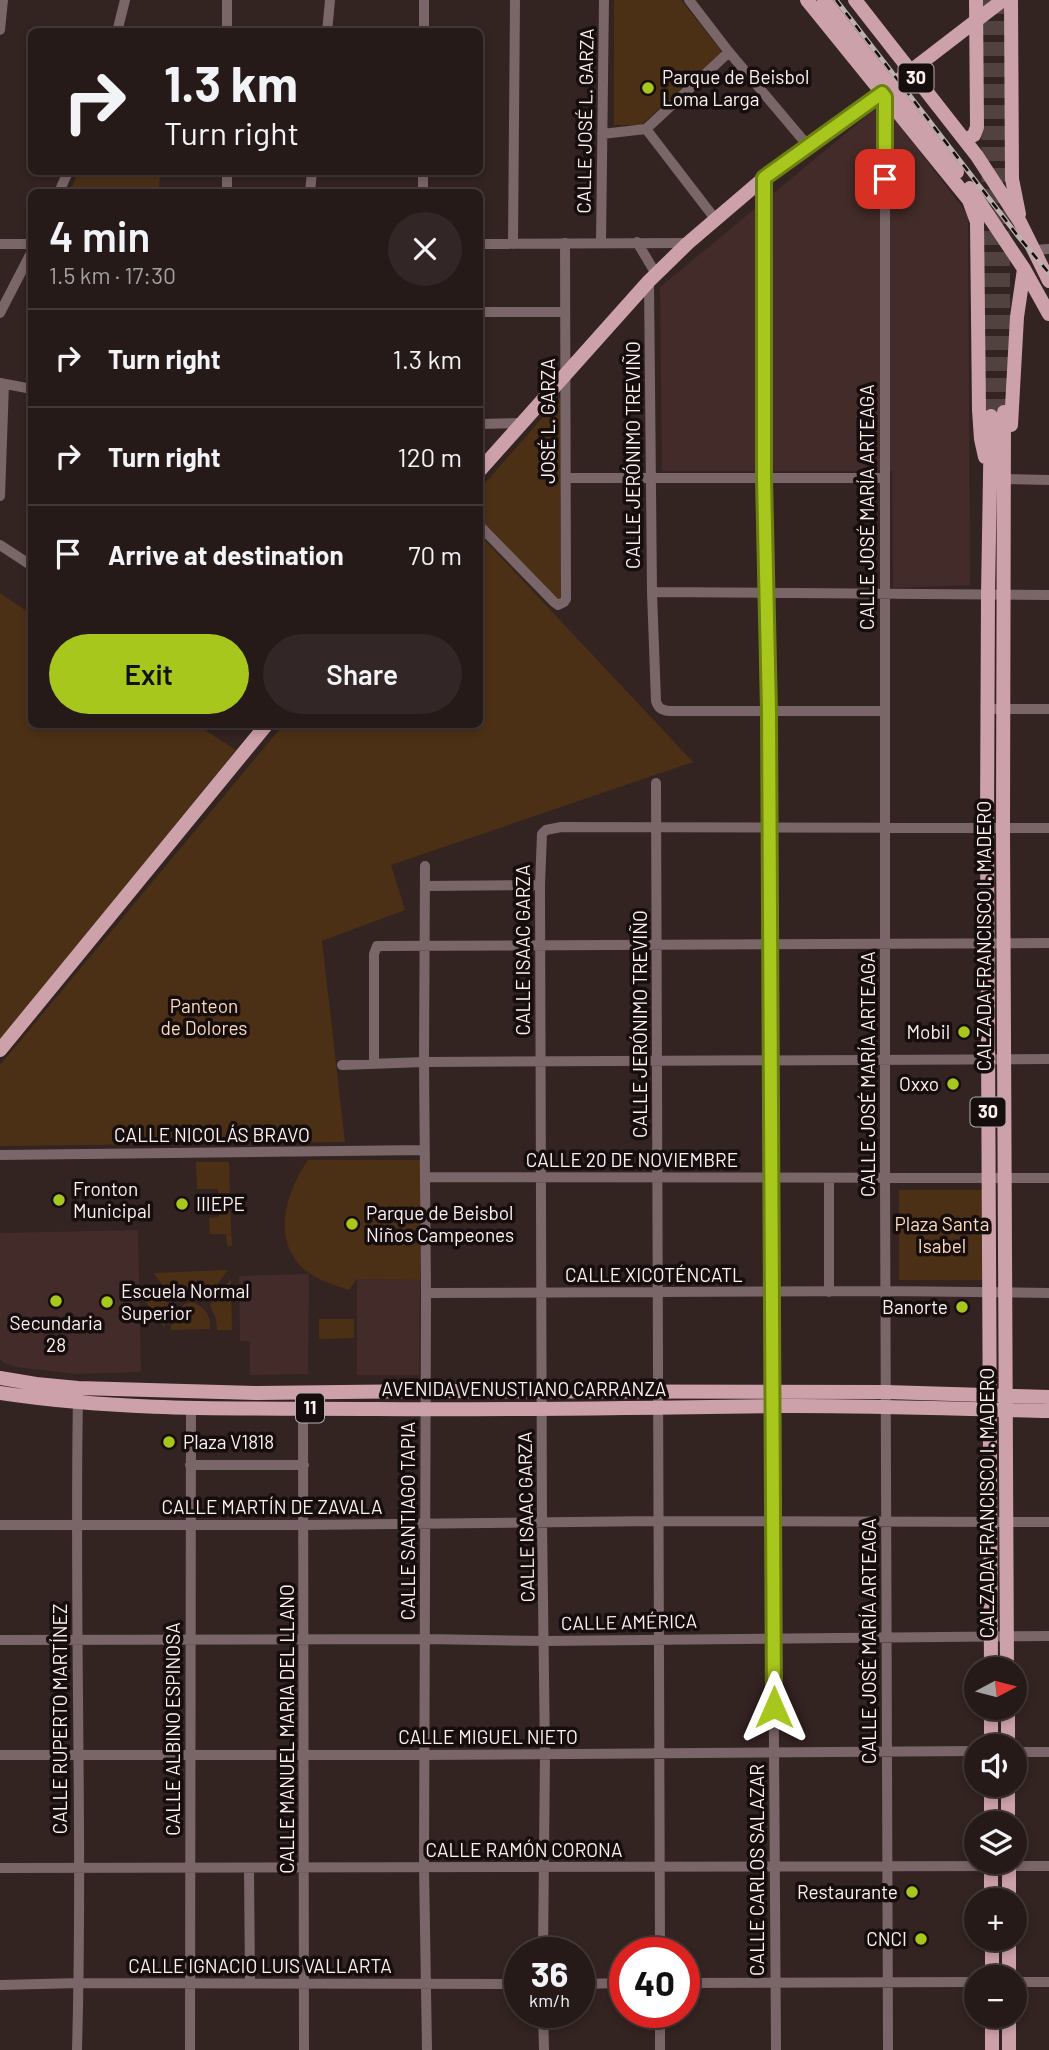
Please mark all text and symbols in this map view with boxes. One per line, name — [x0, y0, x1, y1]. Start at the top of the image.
street label: CALLE JOSÉ L. GARZA — [571, 28, 598, 214]
text: 1.3 km — [164, 53, 298, 112]
icon: right — [49, 56, 140, 147]
road number: 30 — [898, 64, 934, 92]
place label: Parque de Beisbol Loma Larga — [662, 65, 809, 110]
marker: Parque de Beisbol Loma Larga — [640, 80, 656, 96]
text: Turn right — [164, 113, 299, 151]
pin — [855, 149, 915, 209]
icon: arrive — [866, 160, 904, 198]
text: 4 min — [49, 210, 150, 260]
button: close — [388, 212, 462, 286]
text: 1.5 km · 17:30 — [49, 261, 176, 289]
icon: right — [49, 339, 87, 377]
street label: CALLE JERÓNIMO TREVIÑO — [621, 341, 644, 569]
text: Turn right — [108, 343, 221, 374]
text: 1.3 km — [393, 343, 462, 374]
street label: JOSÉ L. GARZA — [536, 358, 559, 484]
street label: CALLE JOSÉ MARÍA ARTEAGA — [855, 384, 878, 630]
icon: right — [49, 437, 87, 475]
text: Turn right — [108, 441, 221, 472]
text: 120 m — [398, 441, 462, 472]
icon: arrive — [49, 535, 87, 573]
text: Arrive at destination — [108, 539, 344, 570]
text: 70 m — [408, 539, 462, 570]
button: Exit — [49, 634, 249, 714]
button: Share — [263, 634, 462, 714]
street label: CALZADA FRANCISCO I. MADERO — [972, 801, 995, 1071]
street label: CALLE ISAAC GARZA — [511, 865, 534, 1035]
street label: CALLE JERÓNIMO TREVIÑO — [628, 910, 651, 1138]
street label: CALLE JOSÉ MARÍA ARTEAGA — [856, 951, 879, 1197]
park label: Panteon de Dolores — [160, 994, 248, 1039]
place label: Mobil — [906, 1020, 950, 1043]
marker: Mobil — [956, 1024, 972, 1040]
place label: Oxxo — [899, 1072, 939, 1095]
marker: Oxxo — [945, 1076, 961, 1092]
road number: 30 — [970, 1098, 1006, 1126]
street label: CALLE NICOLÁS BRAVO — [114, 1123, 310, 1146]
street label: CALLE 20 DE NOVIEMBRE — [526, 1148, 738, 1171]
place label: Fronton Municipal — [73, 1177, 151, 1222]
marker: Fronton Municipal — [51, 1192, 67, 1208]
place label: IIIEPE — [196, 1192, 245, 1215]
marker: IIIEPE — [174, 1196, 190, 1212]
place label: Parque de Beisbol Niños Campeones — [366, 1201, 514, 1246]
park label: Plaza Santa Isabel — [895, 1212, 989, 1257]
marker: Parque de Beisbol Niños Campeones — [344, 1216, 360, 1232]
street label: CALLE XICOTÉNCATL — [565, 1263, 743, 1286]
place label: Escuela Normal Superior — [121, 1279, 250, 1324]
marker: Secundaria 28 — [48, 1293, 64, 1309]
marker: Escuela Normal Superior — [99, 1294, 115, 1310]
place label: Banorte — [882, 1295, 948, 1318]
marker: Banorte — [954, 1299, 970, 1315]
place label: Secundaria 28 — [10, 1311, 102, 1356]
street label: CALZADA FRANCISCO I. MADERO — [975, 1368, 998, 1638]
street label: AVENIDA VENUSTIANO CARRANZA — [382, 1377, 666, 1400]
road number: 11 — [296, 1394, 324, 1422]
street label: CALLE SANTIAGO TAPIA — [396, 1422, 419, 1620]
place label: Plaza V1818 — [183, 1430, 274, 1453]
street label: CALLE ISAAC GARZA — [513, 1431, 538, 1603]
marker: Plaza V1818 — [161, 1434, 177, 1450]
street label: CALLE MARTÍN DE ZAVALA — [161, 1495, 383, 1518]
street label: CALLE JOSÉ MARÍA ARTEAGA — [857, 1518, 880, 1764]
street label: CALLE MANUEL MARIA DEL LLANO — [275, 1584, 298, 1874]
street label: CALLE RUPERTO MARTÍNEZ — [48, 1604, 71, 1834]
street label: CALLE AMÉRICA — [561, 1609, 697, 1634]
street label: CALLE ALBINO ESPINOSA — [161, 1622, 184, 1836]
north arrow — [964, 1657, 1027, 1720]
map controls — [964, 1657, 1027, 2028]
position arrow — [737, 1670, 811, 1744]
street label: CALLE MIGUEL NIETO — [398, 1725, 578, 1748]
button: sound — [964, 1734, 1027, 1797]
street label: CALLE CARLOS SALAZAR — [745, 1764, 768, 1976]
button: layers — [964, 1811, 1027, 1874]
street label: CALLE RAMÓN CORONA — [425, 1838, 623, 1861]
place label: Restaurante — [797, 1880, 898, 1903]
marker: Restaurante — [904, 1884, 920, 1900]
button: + — [964, 1888, 1027, 1951]
place label: CNCI — [866, 1927, 907, 1950]
marker: CNCI — [913, 1931, 929, 1947]
speed limit sign: 40 — [609, 1937, 700, 2028]
text: 36 — [531, 1952, 568, 1994]
street label: CALLE IGNACIO LUIS VALLARTA — [128, 1954, 392, 1977]
button: − — [964, 1965, 1027, 2028]
text: km/h — [529, 1989, 570, 2011]

